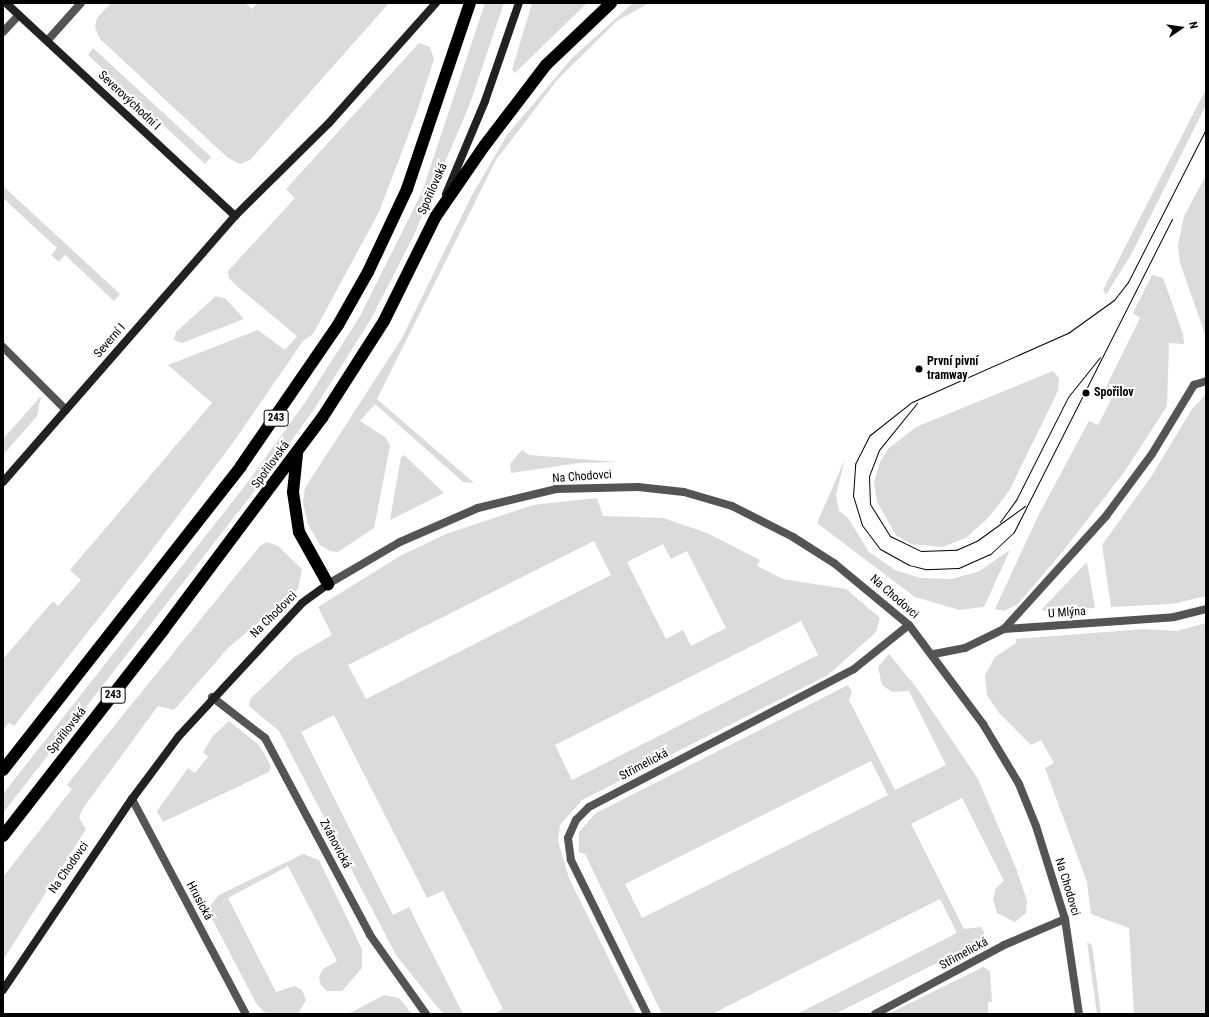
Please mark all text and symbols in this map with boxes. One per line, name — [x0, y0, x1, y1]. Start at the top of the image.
north arrow — [1161, 8, 1201, 48]
text: N — [1186, 20, 1200, 30]
street label: Severovýchodní I — [95, 69, 163, 133]
street label: Spořilovská — [415, 161, 451, 217]
street label: Severní I — [91, 321, 129, 361]
place label: První pivní tramway — [927, 355, 978, 383]
marker: První pivní tramway — [914, 364, 924, 374]
place label: Spořilov — [1094, 386, 1134, 400]
marker: Spořilov — [1081, 388, 1091, 398]
road number: 243 — [263, 409, 289, 427]
street label: Spořilovská — [249, 439, 293, 491]
street label: Na Chodovci — [552, 468, 612, 486]
street label: Na Chodovci — [867, 572, 921, 622]
street label: Na Chodovci — [248, 589, 300, 641]
street label: U Mlýna — [1048, 604, 1086, 622]
road number: 243 — [100, 686, 126, 704]
street label: Spořilovská — [44, 705, 90, 757]
street label: Střimelická — [617, 746, 671, 784]
street label: Zvánovická — [316, 817, 354, 871]
street label: Na Chodovci — [46, 839, 92, 897]
street label: Na Chodovci — [1051, 856, 1083, 918]
street label: Hrusická — [183, 879, 215, 923]
street label: Střimelická — [937, 935, 991, 973]

